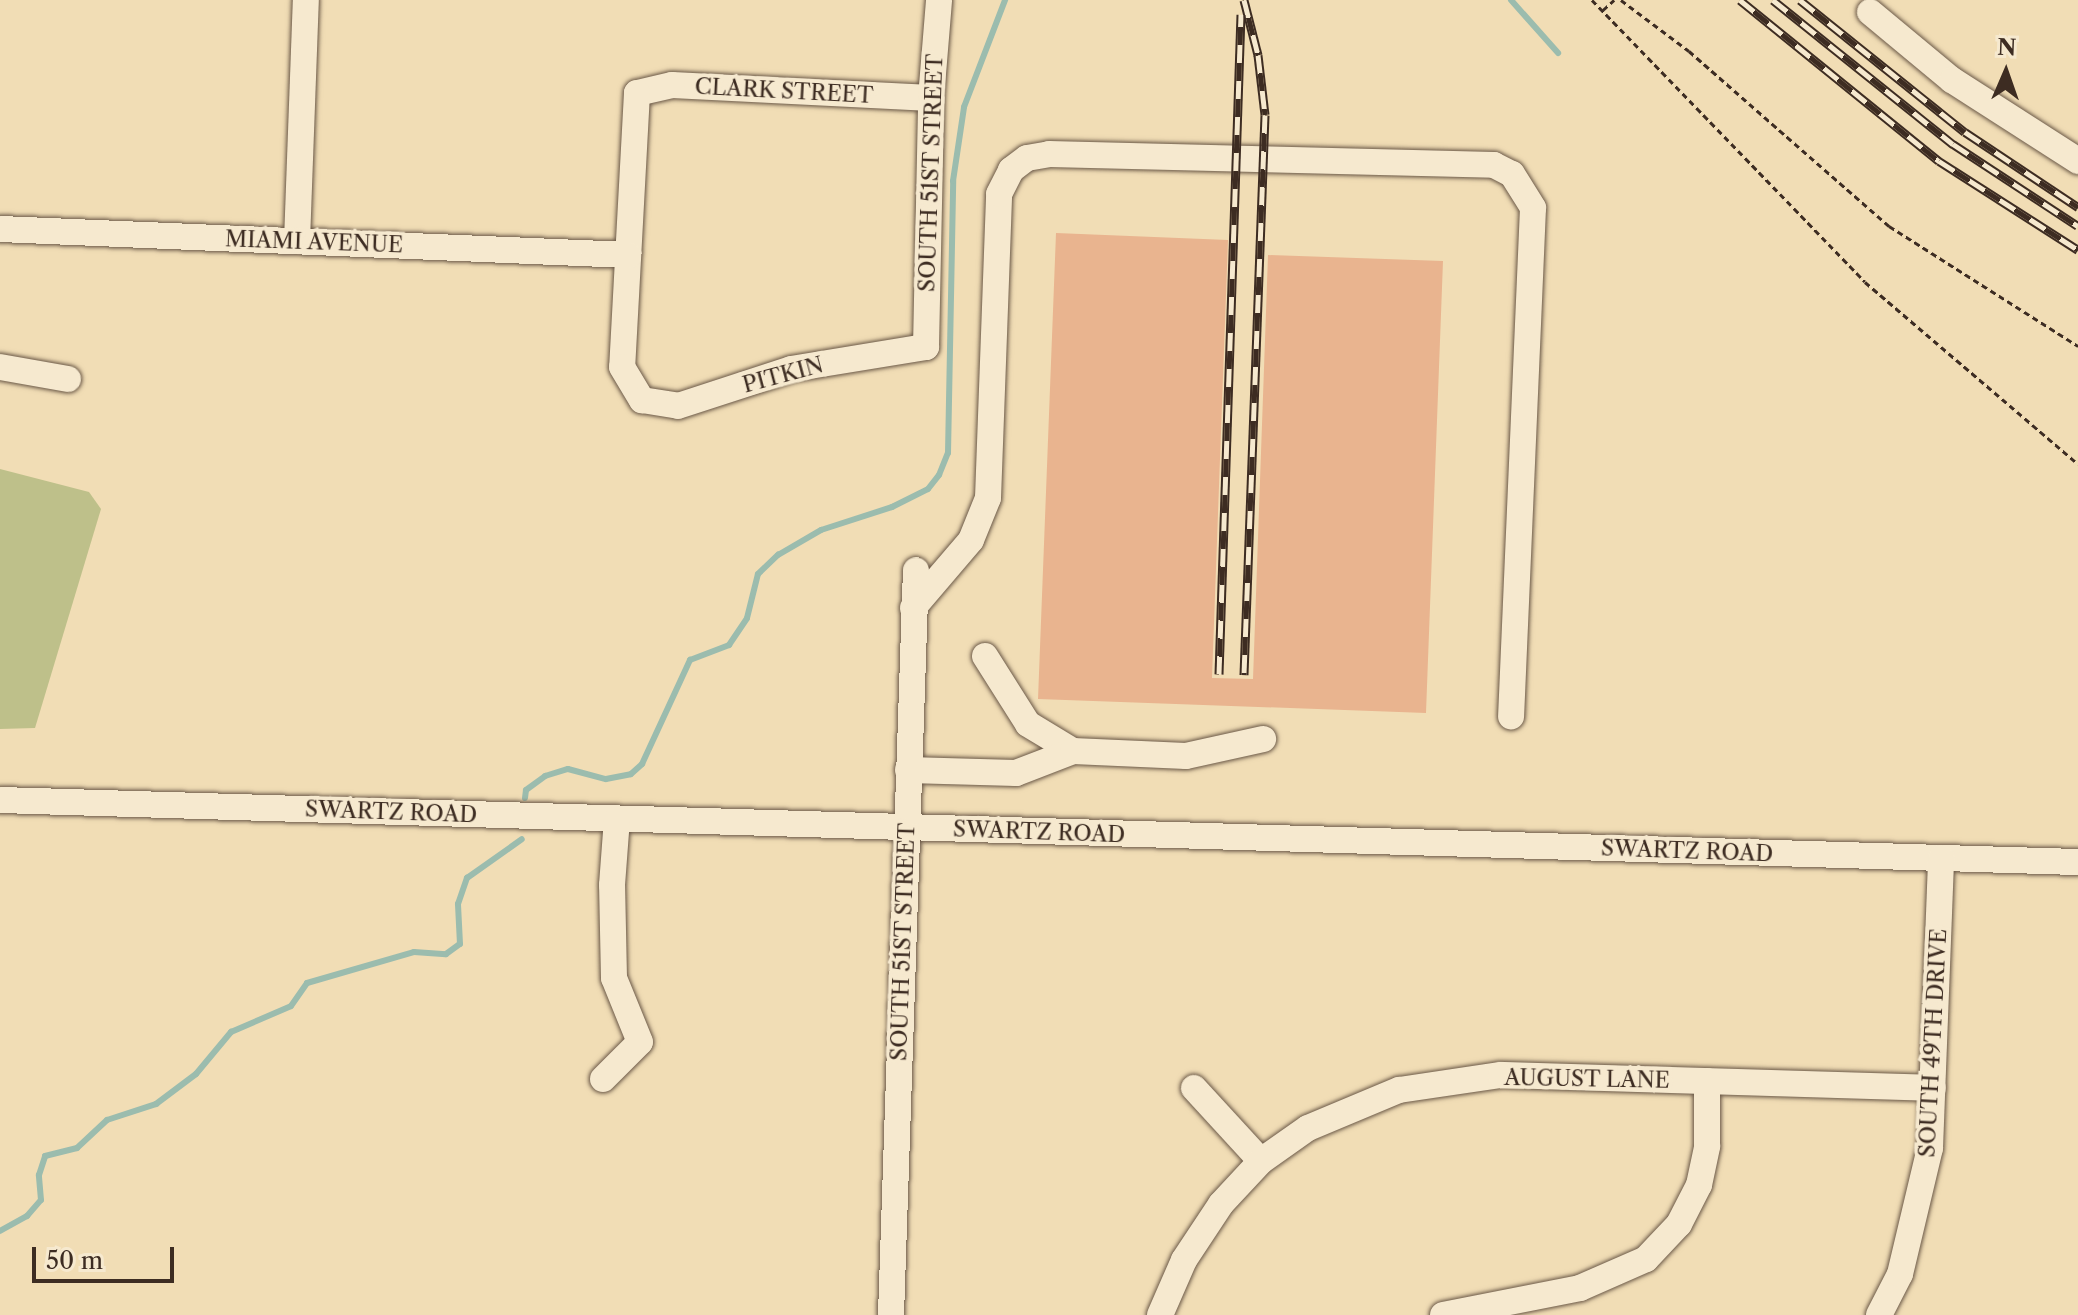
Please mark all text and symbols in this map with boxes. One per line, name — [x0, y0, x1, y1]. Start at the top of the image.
north arrow — [1966, 32, 2046, 112]
text: N — [1997, 34, 2017, 61]
street label: SOUTH 51ST STREET — [914, 53, 948, 293]
street label: CLARK STREET — [694, 73, 874, 109]
street label: MIAMI AVENUE — [224, 226, 404, 258]
street label: PITKIN — [740, 352, 826, 398]
street label: SWARTZ ROAD — [304, 796, 478, 828]
street label: SWARTZ ROAD — [952, 816, 1126, 848]
street label: SOUTH 51ST STREET — [886, 822, 920, 1062]
street label: SWARTZ ROAD — [1600, 835, 1774, 867]
street label: SOUTH 49TH DRIVE — [1914, 928, 1952, 1158]
street label: AUGUST LANE — [1504, 1064, 1670, 1094]
scale bar — [36, 1231, 178, 1281]
text: 50 m — [46, 1246, 103, 1275]

